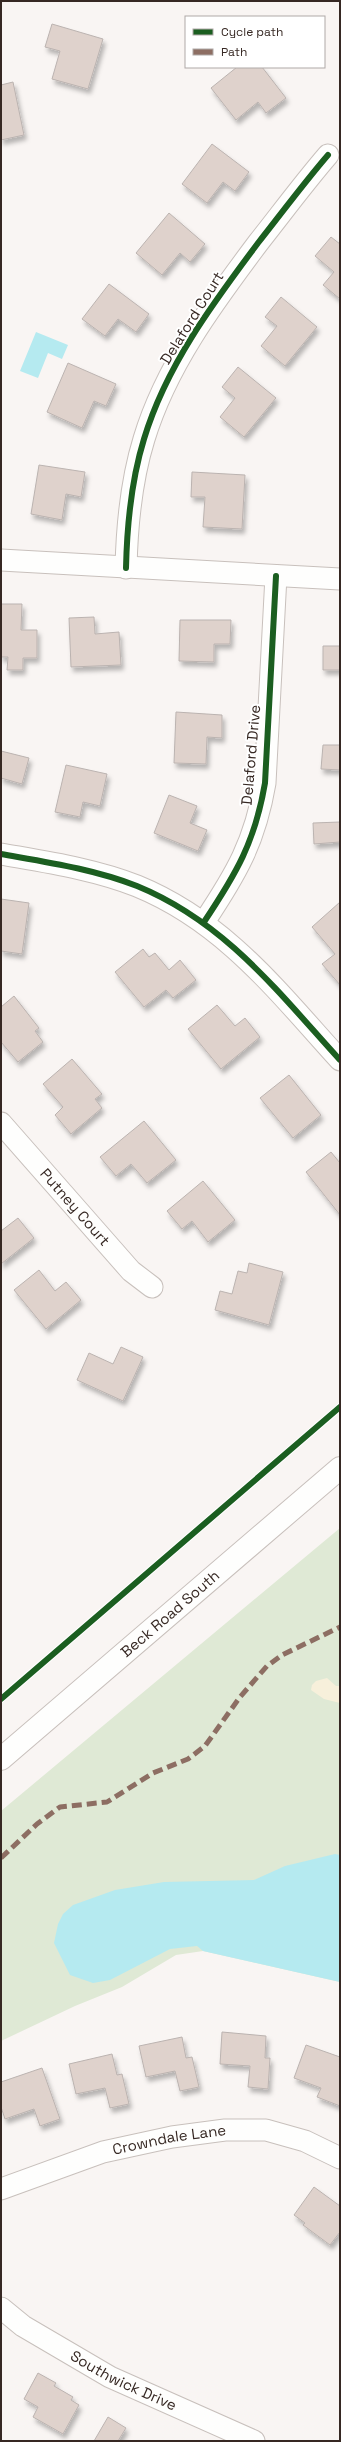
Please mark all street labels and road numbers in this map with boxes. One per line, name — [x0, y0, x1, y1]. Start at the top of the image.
street label: Delaford Court — [156, 268, 228, 368]
street label: Delaford Drive — [237, 704, 264, 806]
street label: Putney Court — [36, 1164, 114, 1250]
street label: Beck Road South — [117, 1566, 223, 1661]
street label: Crowndale Lane — [111, 2120, 227, 2159]
street label: Southwick Drive — [67, 2346, 180, 2414]

